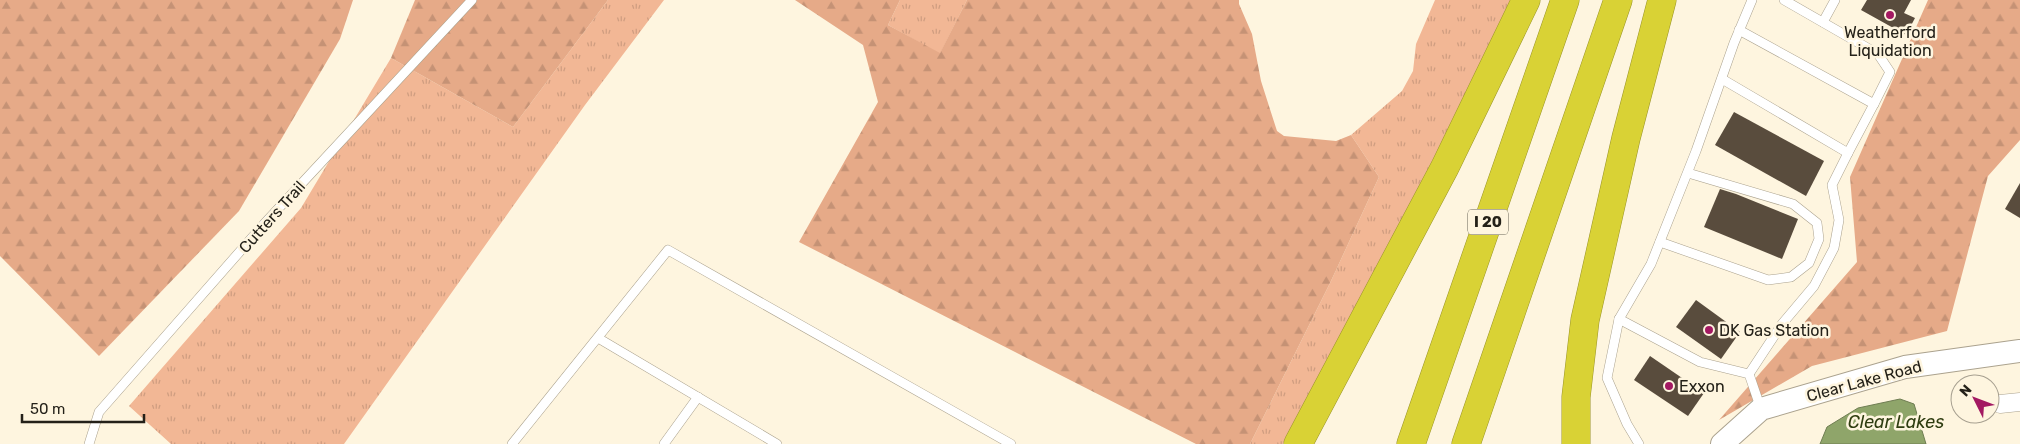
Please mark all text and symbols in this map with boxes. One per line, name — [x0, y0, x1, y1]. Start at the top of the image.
marker: Weatherford Liquidation — [1884, 9, 1896, 21]
place label: Weatherford Liquidation — [1844, 23, 1936, 60]
street label: Cutters Trail — [235, 177, 309, 257]
road number: I 20 — [1468, 210, 1508, 234]
place label: DK Gas Station — [1719, 321, 1829, 340]
marker: DK Gas Station — [1703, 324, 1715, 336]
street label: Clear Lake Road — [1804, 356, 1924, 406]
north arrow — [1950, 374, 2000, 424]
place label: Exxon — [1679, 377, 1725, 396]
marker: Exxon — [1663, 380, 1675, 392]
text: N — [1956, 381, 1975, 400]
scale bar — [22, 392, 145, 424]
text: 50 m — [30, 400, 65, 418]
water label: Clear Lakes — [1848, 411, 1944, 433]

